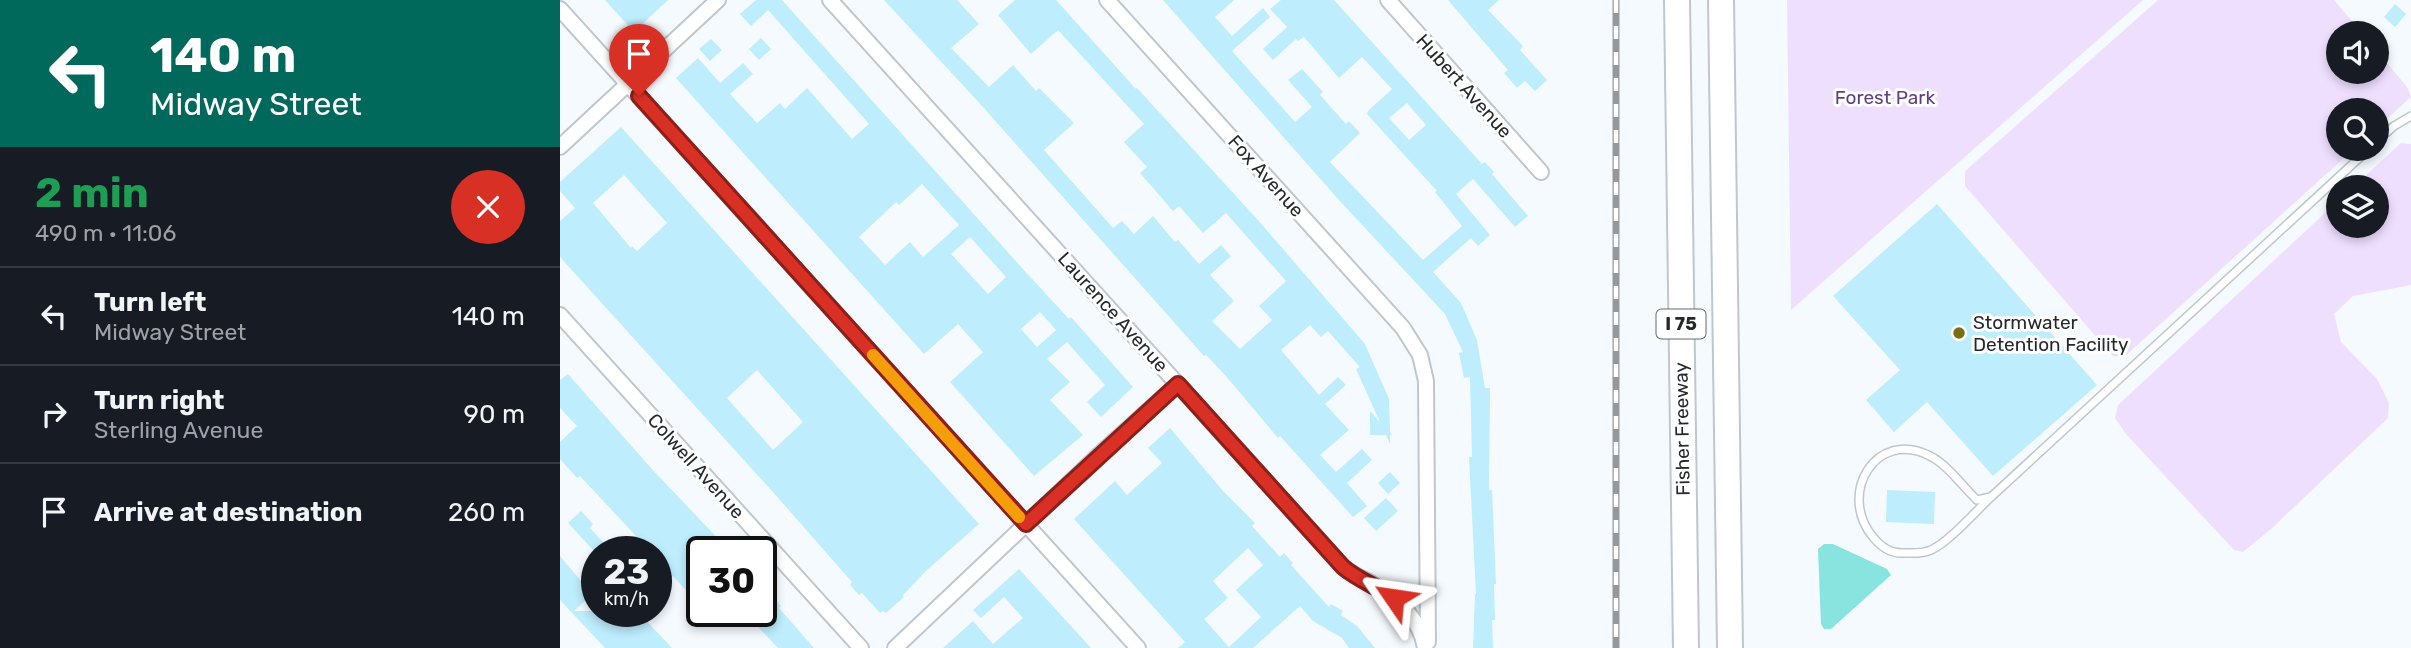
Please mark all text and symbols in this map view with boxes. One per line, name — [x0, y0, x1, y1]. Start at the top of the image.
map controls — [2326, 21, 2389, 238]
button: sound — [2326, 21, 2389, 84]
pin — [609, 24, 669, 96]
text: 140 m — [150, 26, 296, 84]
icon: left — [35, 28, 126, 119]
street label: Hubert Avenue — [1411, 29, 1517, 143]
icon: arrive — [620, 35, 658, 73]
text: Midway Street — [150, 85, 362, 123]
park label: Forest Park — [1835, 86, 1936, 109]
button: search — [2326, 98, 2389, 161]
street label: Fox Avenue — [1223, 130, 1309, 222]
text: 2 min — [35, 168, 149, 218]
button: close — [451, 170, 525, 244]
button: layers — [2326, 175, 2389, 238]
text: 490 m · 11:06 — [35, 219, 176, 247]
street label: Laurence Avenue — [1053, 247, 1173, 377]
text: Turn left — [94, 287, 206, 318]
icon: left — [35, 297, 73, 335]
text: 140 m — [452, 301, 525, 332]
road number: I 75 — [1656, 310, 1706, 338]
place label: Stormwater Detention Facility — [1973, 311, 2128, 356]
text: Midway Street — [94, 318, 246, 346]
marker: Stormwater Detention Facility — [1951, 325, 1967, 341]
street label: Fisher Freeway — [1669, 362, 1695, 496]
text: Turn right — [94, 385, 224, 416]
icon: right — [35, 395, 73, 433]
text: 90 m — [464, 399, 525, 430]
street label: Colwell Avenue — [643, 409, 749, 523]
text: Sterling Avenue — [94, 416, 263, 444]
icon: arrive — [35, 493, 73, 531]
text: Arrive at destination — [94, 497, 362, 528]
text: 260 m — [448, 497, 525, 528]
speed limit sign: 30 — [686, 536, 777, 627]
text: 23 — [604, 551, 649, 593]
position arrow — [1357, 561, 1431, 635]
text: km/h — [604, 588, 649, 610]

